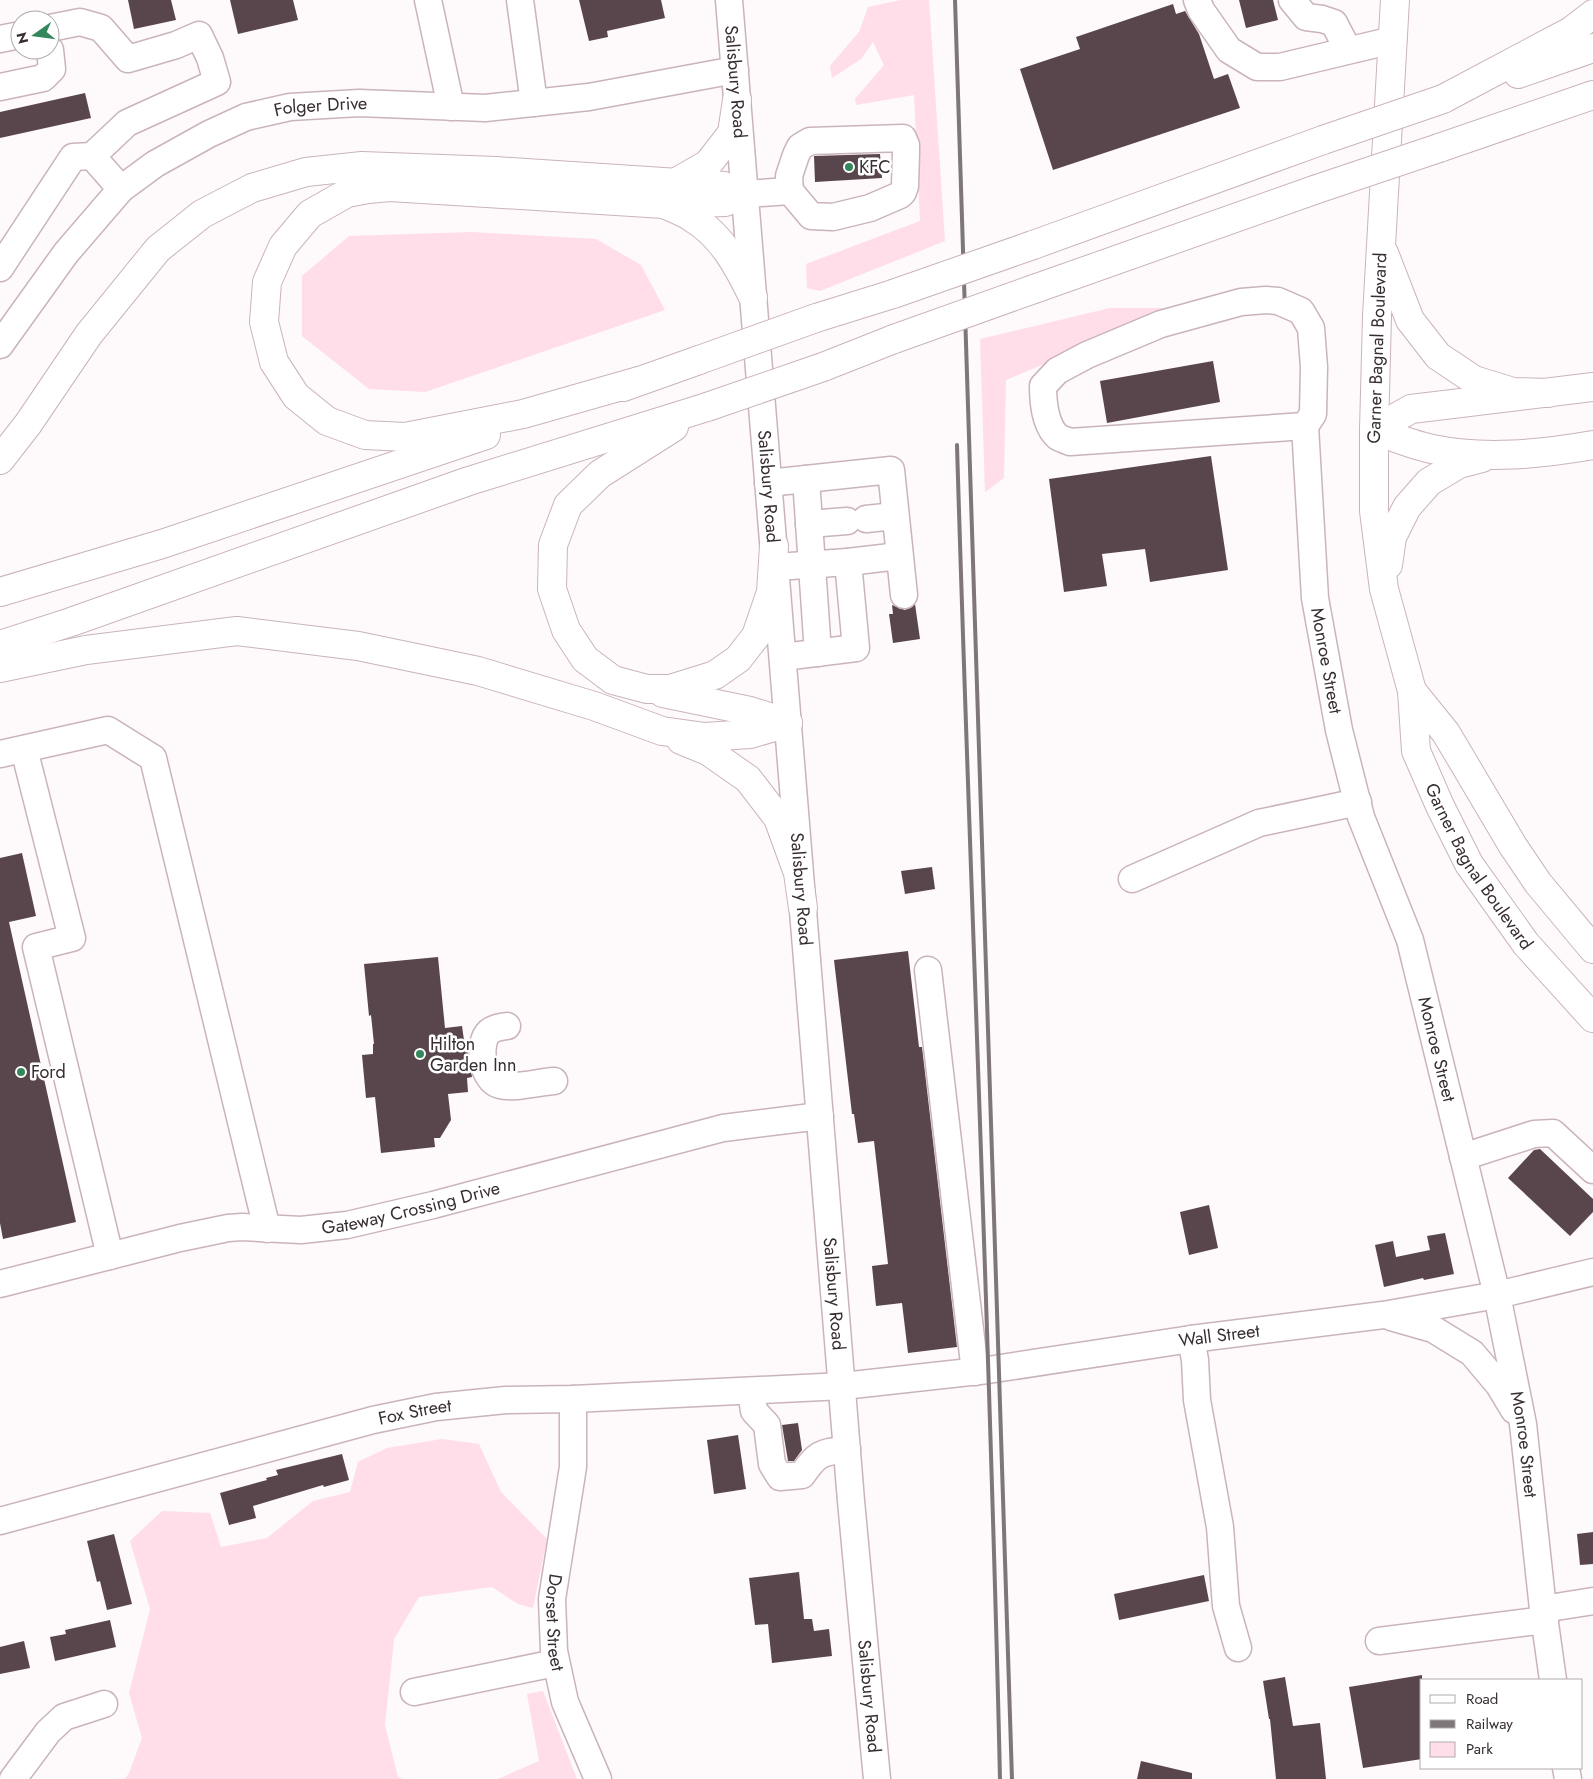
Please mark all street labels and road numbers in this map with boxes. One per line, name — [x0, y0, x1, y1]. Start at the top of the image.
street label: Salisbury Road — [718, 24, 753, 139]
street label: Folger Drive — [271, 90, 368, 123]
street label: Garner Bagnal Boulevard — [1361, 252, 1393, 444]
street label: Salisbury Road — [751, 429, 786, 544]
street label: Monroe Street — [1304, 606, 1349, 716]
street label: Garner Bagnal Boulevard — [1419, 779, 1539, 955]
street label: Salisbury Road — [784, 832, 819, 947]
street label: Monroe Street — [1411, 994, 1462, 1105]
street label: Gateway Crossing Drive — [320, 1175, 503, 1241]
street label: Salisbury Road — [817, 1236, 852, 1351]
street label: Wall Street — [1177, 1317, 1262, 1354]
street label: Monroe Street — [1504, 1389, 1544, 1500]
street label: Fox Street — [376, 1392, 453, 1432]
street label: Dorset Street — [539, 1572, 571, 1674]
street label: Salisbury Road — [851, 1639, 887, 1754]

